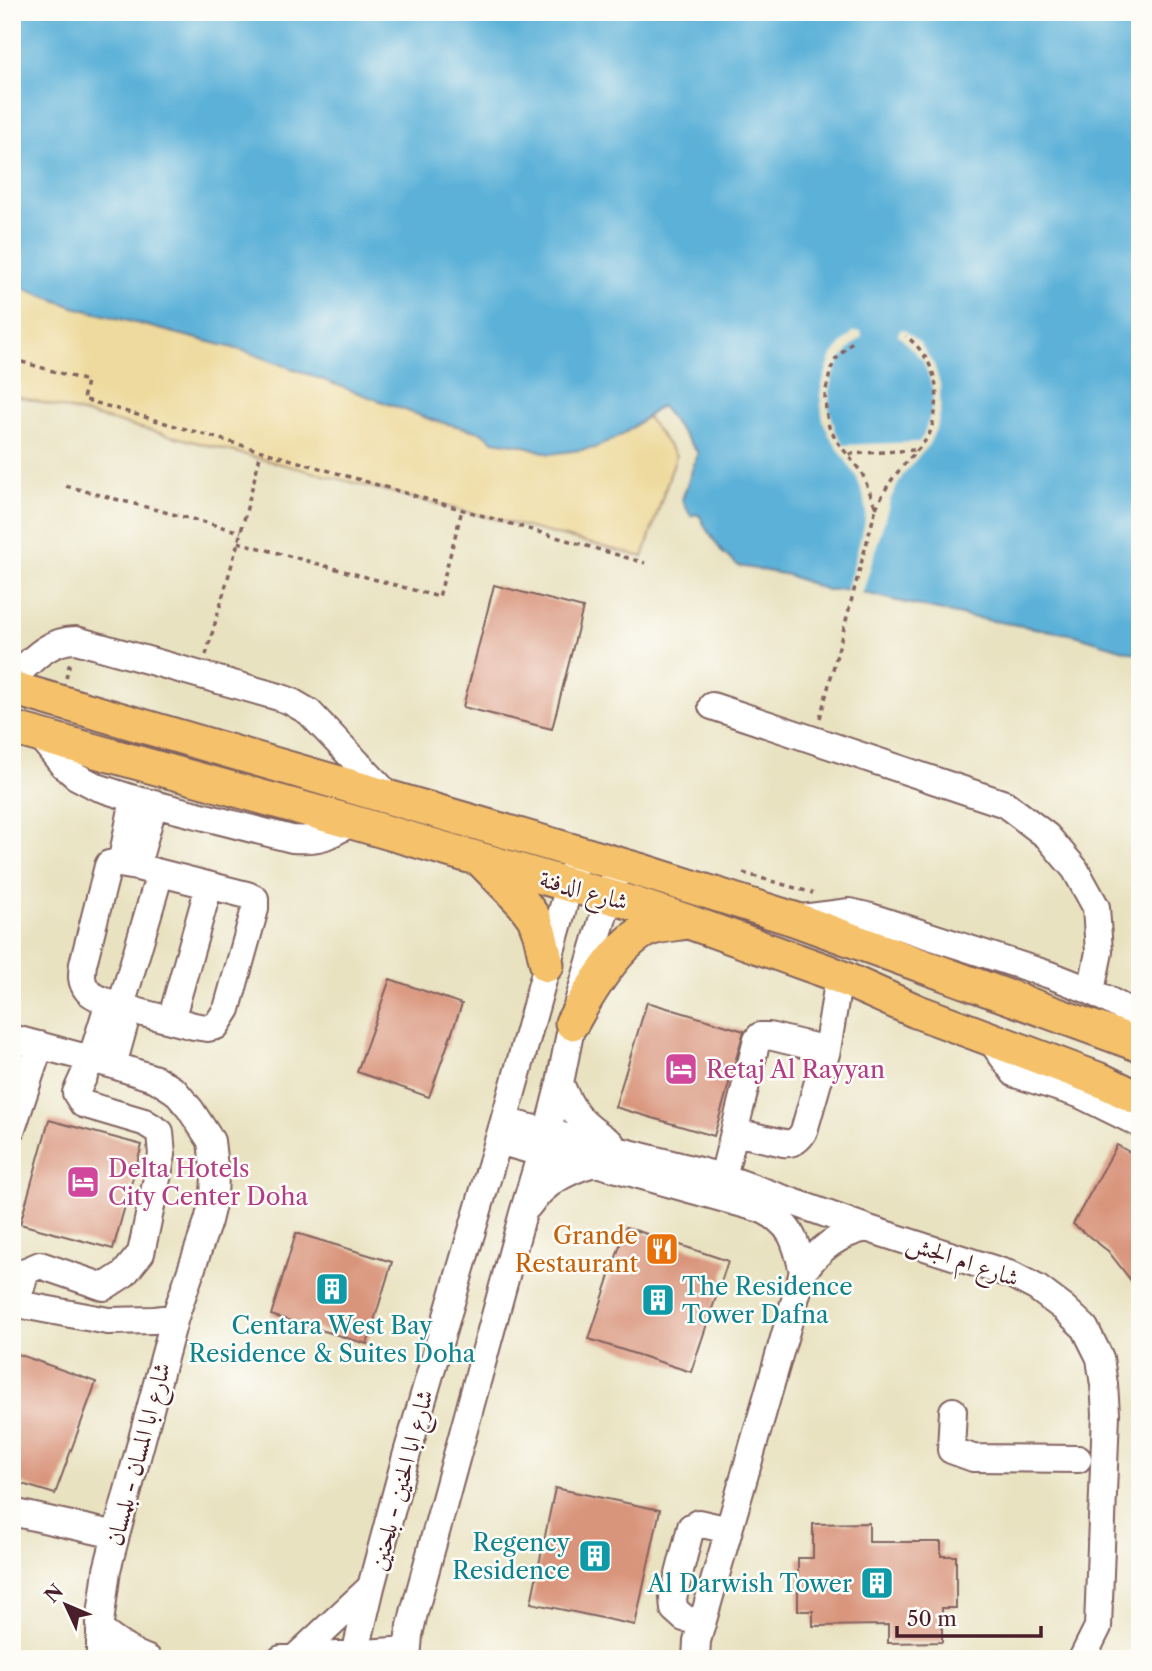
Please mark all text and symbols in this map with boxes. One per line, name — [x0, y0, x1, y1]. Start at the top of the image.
street label: شارع الدفنة — [535, 864, 631, 922]
hotel icon: Retaj Al Rayyan — [662, 1050, 700, 1088]
place label: Retaj Al Rayyan — [706, 1055, 885, 1084]
place label: Delta Hotels City Center Doha — [108, 1154, 308, 1211]
hotel icon: Delta Hotels City Center Doha — [64, 1163, 102, 1201]
place label: Grande Restaurant — [515, 1221, 639, 1278]
street label: شارع ام الجش — [901, 1227, 1023, 1299]
restaurant icon: Grande Restaurant — [643, 1230, 681, 1268]
building icon: Centara West Bay Residence & Suites Doha — [313, 1270, 351, 1308]
place label: The Residence Tower Dafna — [682, 1272, 853, 1329]
building icon: The Residence Tower Dafna — [639, 1281, 677, 1319]
place label: Centara West Bay Residence & Suites Doha — [189, 1311, 476, 1368]
street label: شارع ابا المسان - بلمسان — [100, 1359, 182, 1550]
street label: شارع ابا الحنين - بلحنين — [363, 1386, 445, 1575]
place label: Regency Residence — [452, 1528, 571, 1585]
building icon: Regency Residence — [576, 1537, 614, 1575]
building icon: Al Darwish Tower — [858, 1564, 896, 1602]
place label: Al Darwish Tower — [647, 1569, 852, 1598]
north arrow — [32, 1570, 102, 1640]
text: N — [40, 1580, 68, 1607]
scale bar — [897, 1594, 1040, 1638]
text: 50 m — [907, 1606, 957, 1631]

